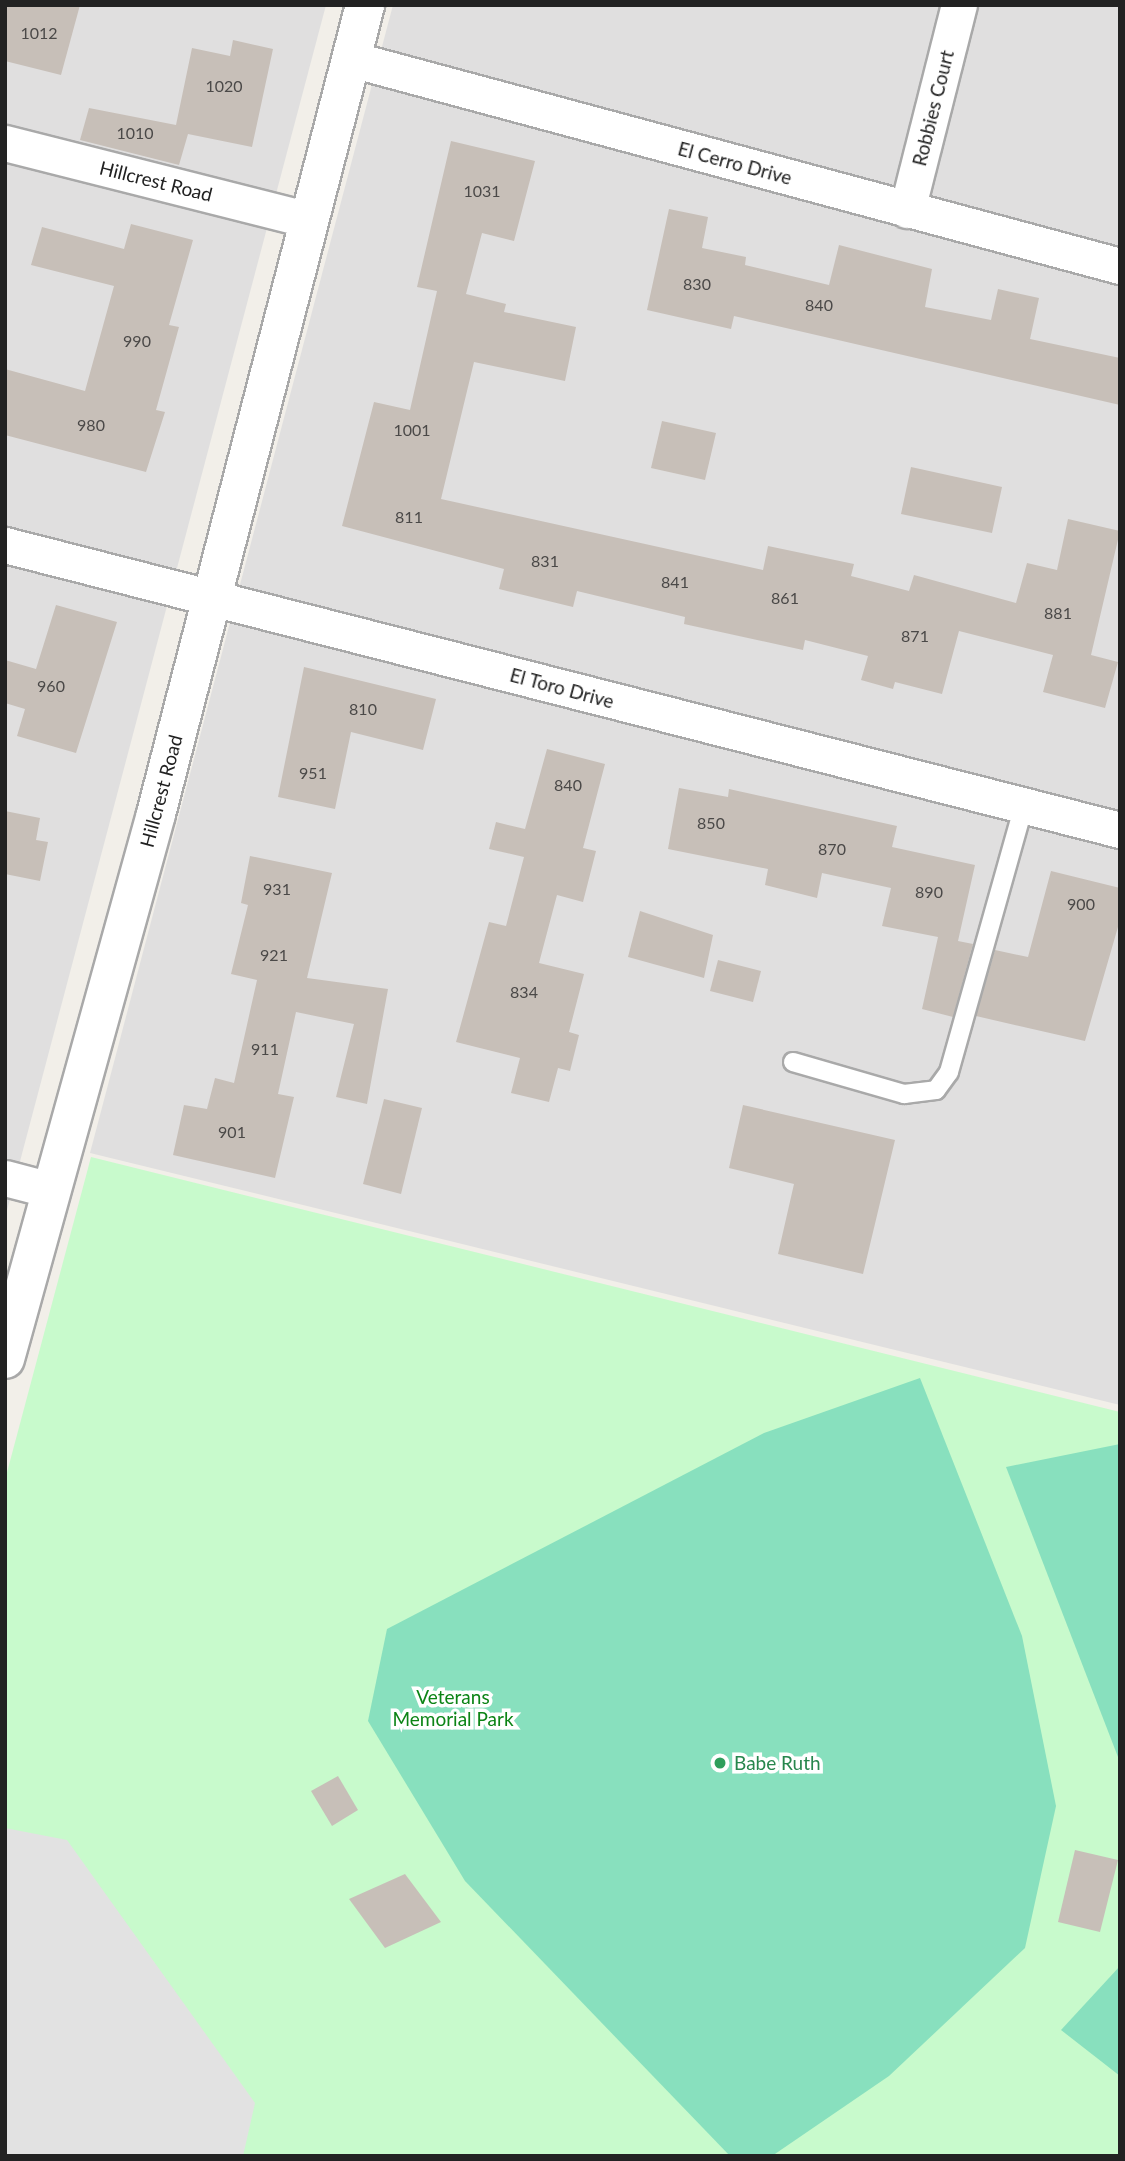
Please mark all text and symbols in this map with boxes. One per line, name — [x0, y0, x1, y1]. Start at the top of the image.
house number: 1012 — [20, 23, 58, 43]
street label: Robbies Court — [908, 48, 958, 168]
house number: 1020 — [205, 76, 243, 96]
house number: 1010 — [116, 123, 154, 143]
street label: El Cerro Drive — [675, 137, 795, 189]
street label: Hillcrest Road — [97, 156, 215, 206]
house number: 1031 — [463, 181, 501, 201]
house number: 830 — [683, 274, 711, 294]
house number: 840 — [805, 295, 833, 315]
house number: 990 — [123, 331, 151, 351]
house number: 980 — [77, 415, 105, 435]
house number: 1001 — [393, 420, 431, 440]
house number: 811 — [395, 507, 423, 527]
house number: 831 — [531, 551, 559, 571]
house number: 841 — [661, 572, 689, 592]
house number: 861 — [771, 588, 799, 608]
house number: 881 — [1044, 603, 1072, 623]
house number: 871 — [901, 626, 929, 646]
street label: El Toro Drive — [507, 663, 617, 713]
house number: 960 — [37, 676, 65, 696]
house number: 810 — [349, 699, 377, 719]
street label: Hillcrest Road — [135, 732, 187, 850]
house number: 951 — [299, 763, 327, 783]
house number: 840 — [554, 775, 582, 795]
house number: 850 — [697, 813, 725, 833]
house number: 870 — [818, 839, 846, 859]
house number: 931 — [263, 879, 291, 899]
house number: 890 — [915, 882, 943, 902]
house number: 900 — [1067, 894, 1095, 914]
house number: 921 — [260, 945, 288, 965]
house number: 834 — [510, 982, 538, 1002]
house number: 911 — [251, 1039, 279, 1059]
house number: 901 — [218, 1122, 246, 1142]
park label: Veterans Memorial Park — [392, 1686, 514, 1730]
place label: Babe Ruth — [734, 1752, 821, 1774]
marker: Babe Ruth — [712, 1755, 728, 1771]

